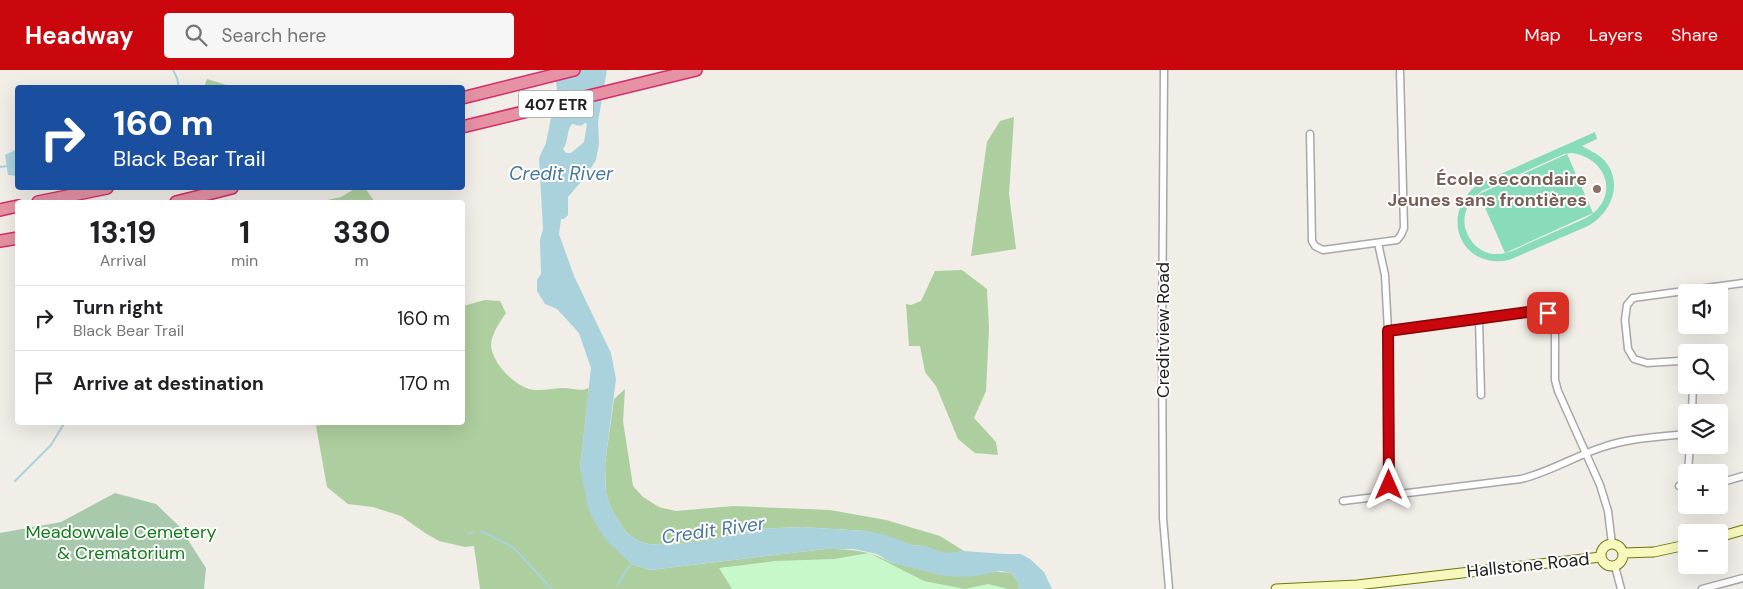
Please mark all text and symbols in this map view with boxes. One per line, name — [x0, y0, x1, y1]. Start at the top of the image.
search box — [164, 13, 514, 58]
text: Headway — [25, 20, 134, 51]
icon: search — [182, 21, 210, 49]
text: Search here — [222, 23, 326, 48]
text: Map — [1525, 23, 1561, 47]
text: Layers — [1589, 23, 1643, 47]
text: Share — [1671, 23, 1718, 47]
road number: 407 ETR — [518, 90, 594, 118]
text: 160 m — [113, 100, 214, 146]
icon: right — [30, 105, 95, 170]
text: Black Bear Trail — [113, 144, 266, 173]
water label: Credit River — [509, 161, 614, 186]
place label: École secondaire Jeunes sans frontières — [1387, 167, 1587, 212]
marker: École secondaire Jeunes sans frontières — [1591, 183, 1603, 195]
text: 13:19 — [90, 213, 156, 252]
text: 1 — [239, 213, 250, 252]
text: 330 — [333, 213, 390, 252]
text: Arrival — [100, 250, 146, 271]
text: min — [231, 250, 258, 271]
text: m — [354, 250, 369, 271]
street label: Creditview Road — [1151, 262, 1175, 398]
map controls — [1678, 284, 1728, 574]
button: sound — [1678, 284, 1728, 334]
pin — [1527, 292, 1569, 334]
text: Turn right — [73, 295, 163, 320]
icon: arrive — [1534, 299, 1562, 327]
icon: right — [30, 304, 58, 332]
text: 160 m — [397, 306, 450, 331]
text: Black Bear Trail — [73, 320, 184, 341]
button: search — [1678, 344, 1728, 394]
icon: arrive — [30, 369, 58, 397]
text: Arrive at destination — [73, 371, 264, 396]
text: 170 m — [399, 371, 450, 396]
button: layers — [1678, 404, 1728, 454]
position arrow — [1362, 458, 1414, 510]
button: + — [1678, 464, 1728, 514]
water label: Credit River — [660, 510, 767, 550]
park label: Meadowvale Cemetery & Crematorium — [25, 520, 217, 565]
button: − — [1678, 524, 1728, 574]
street label: Hallstone Road — [1465, 547, 1591, 583]

